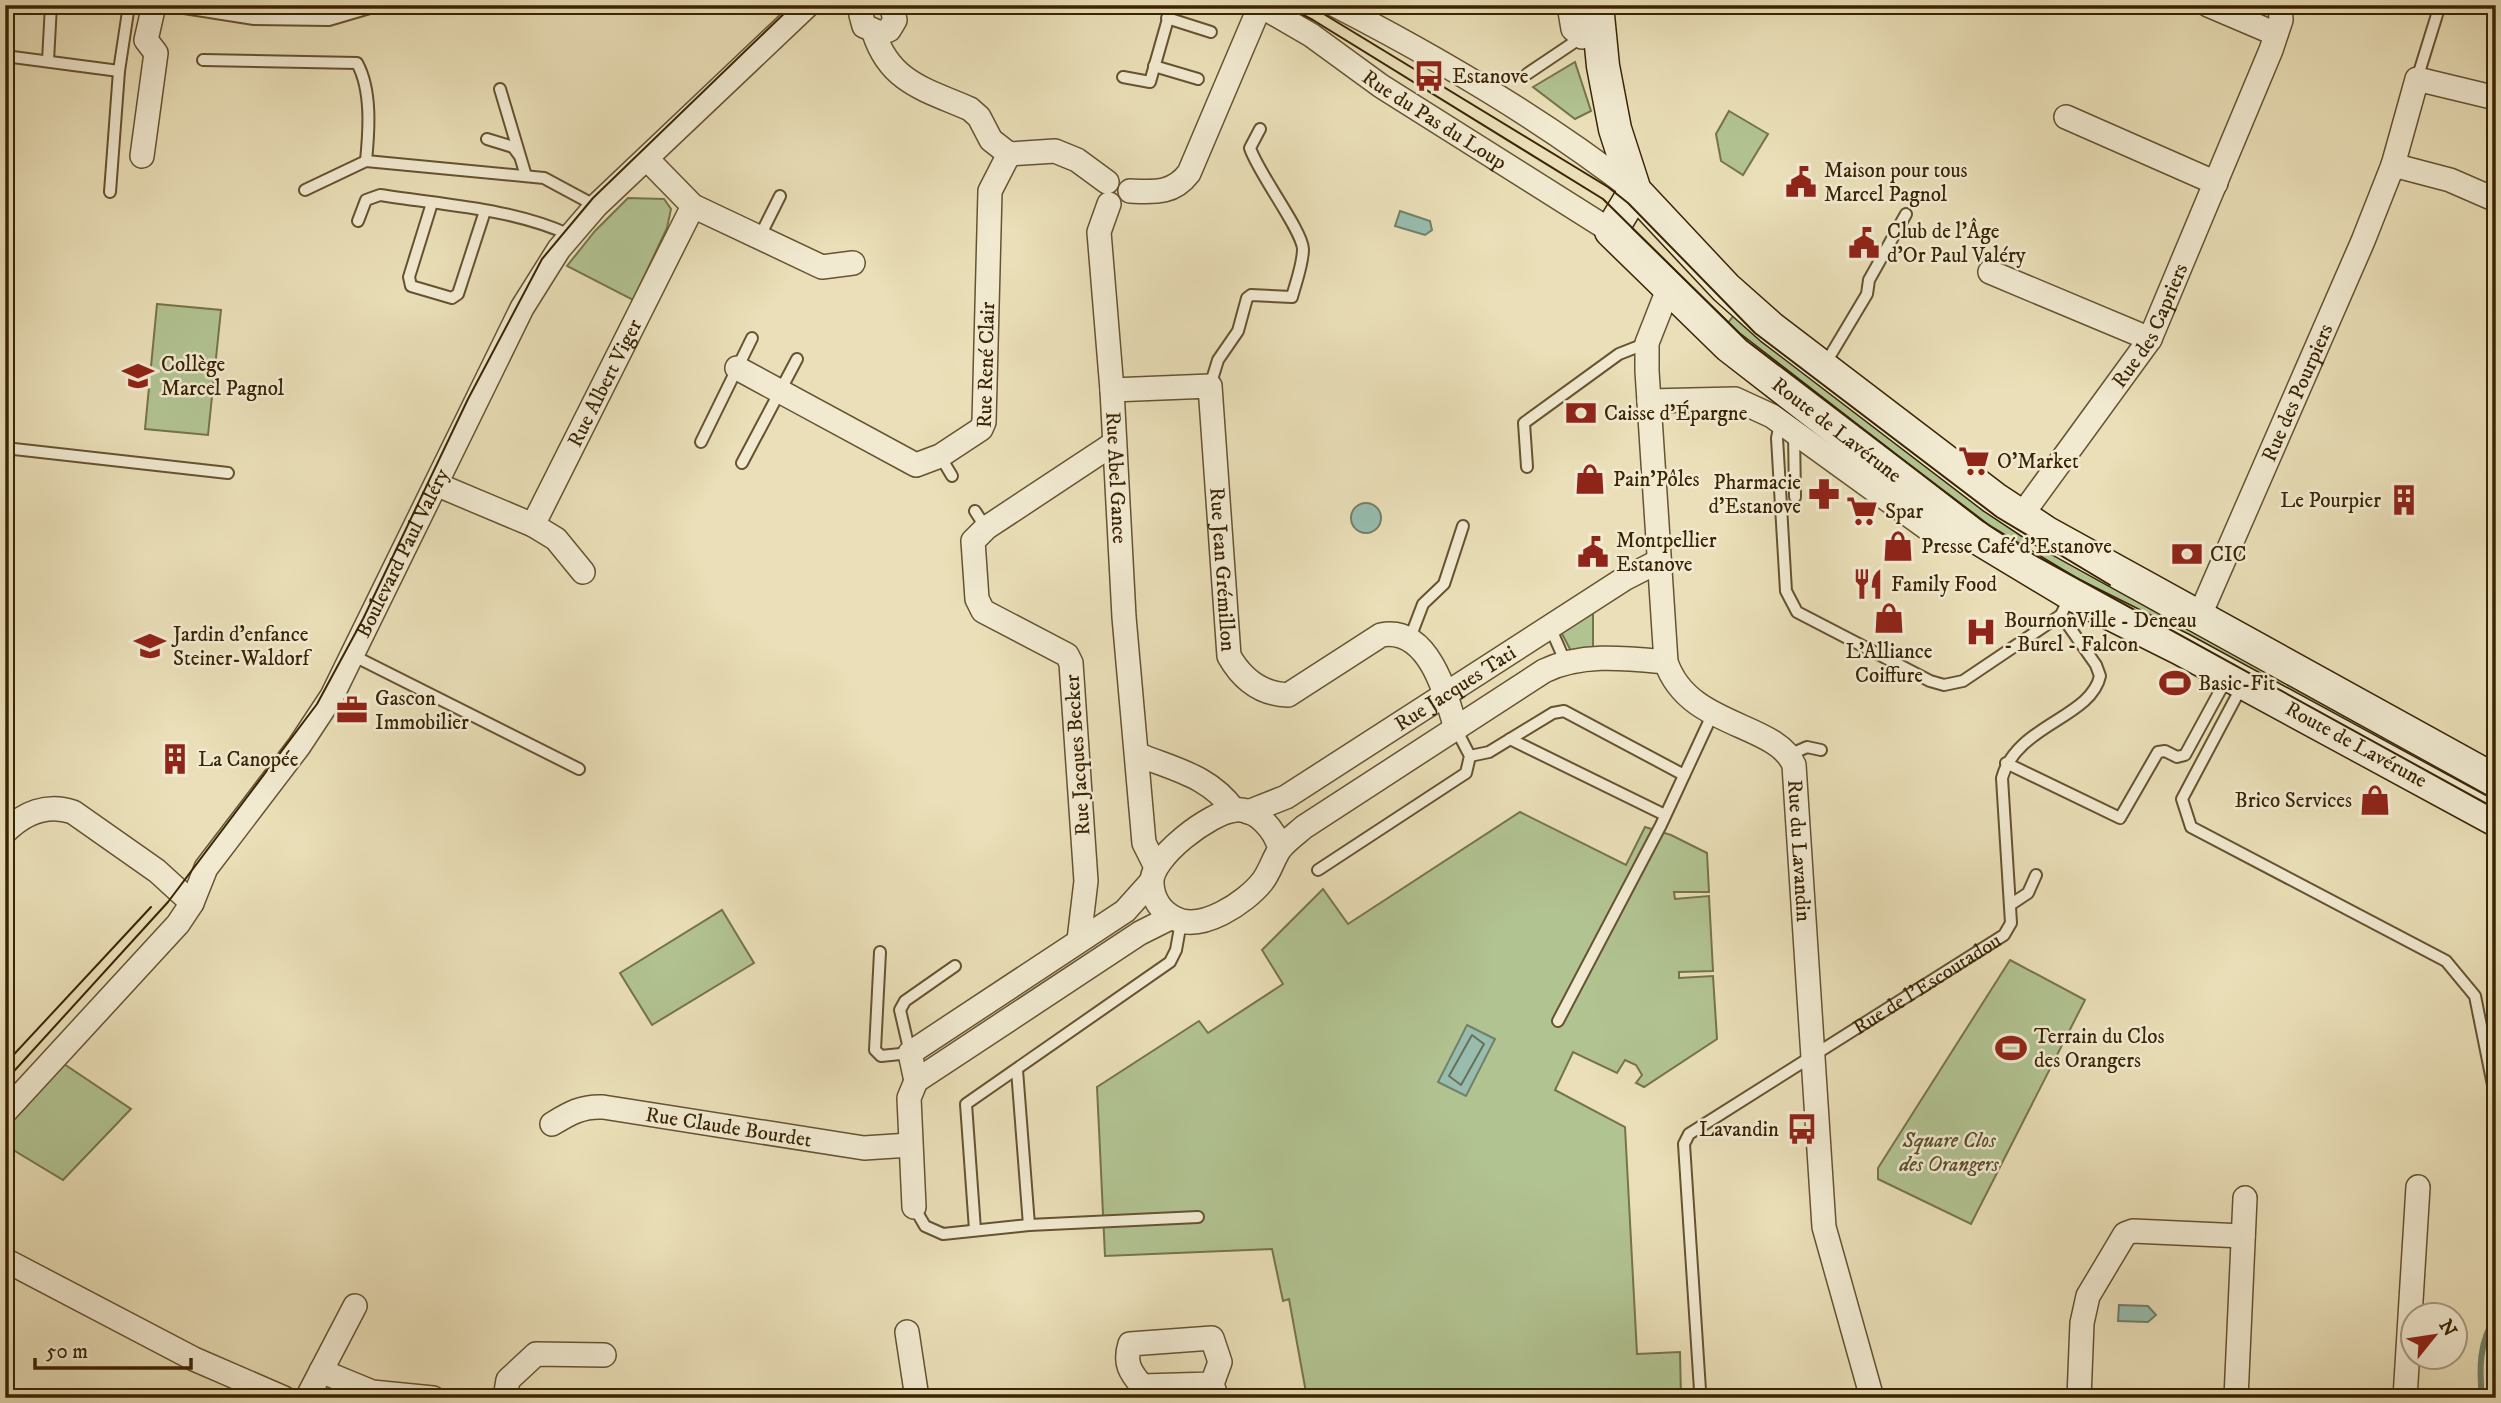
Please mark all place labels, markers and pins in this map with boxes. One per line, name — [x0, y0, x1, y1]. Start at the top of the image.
bus stop icon: Estanove — [1412, 59, 1446, 93]
place label: Estanove — [1452, 64, 1529, 90]
place label: Maison pour tous Marcel Pagnol — [1824, 158, 1968, 208]
public building icon: Maison pour tous Marcel Pagnol — [1784, 165, 1818, 199]
place label: Club de l'Âge d'Or Paul Valéry — [1887, 217, 2027, 269]
public building icon: Club de l'Âge d'Or Paul Valéry — [1847, 226, 1881, 260]
place label: Collège Marcel Pagnol — [161, 352, 285, 402]
school or university icon: Collège Marcel Pagnol — [121, 359, 155, 393]
bank icon: Caisse d'Épargne — [1564, 396, 1598, 430]
place label: Caisse d'Épargne — [1604, 400, 1748, 427]
supermarket icon: O'Market — [1957, 444, 1991, 478]
place label: O'Market — [1997, 449, 2079, 475]
shop icon: Pain'Pôles — [1573, 462, 1607, 496]
place label: Pain'Pôles — [1613, 467, 1700, 493]
place label: Pharmacie d'Estanove — [1709, 470, 1801, 520]
pharmacy icon: Pharmacie d'Estanove — [1807, 477, 1841, 511]
building icon: Le Pourpier — [2387, 483, 2421, 517]
place label: Le Pourpier — [2280, 488, 2381, 514]
supermarket icon: Spar — [1845, 494, 1879, 528]
place label: Spar — [1885, 499, 1923, 525]
place label: Montpellier Estanove — [1616, 528, 1717, 578]
shop icon: Presse Café d'Estanove — [1881, 529, 1915, 563]
place label: Presse Café d'Estanove — [1921, 534, 2112, 560]
public building icon: Montpellier Estanove — [1576, 535, 1610, 569]
bank icon: CIC — [2170, 537, 2204, 571]
place label: CIC — [2210, 542, 2246, 568]
restaurant icon: Family Food — [1851, 567, 1885, 601]
place label: Family Food — [1891, 572, 1997, 598]
shop icon: L'Alliance Coiffure — [1872, 601, 1906, 635]
place label: BournonVille - Deneau - Burel - Falcon — [2004, 608, 2197, 658]
hospital icon: BournonVille - Deneau - Burel - Falcon — [1964, 615, 1998, 649]
place label: Jardin d'enfance Steiner-Waldorf — [171, 622, 312, 672]
school or university icon: Jardin d'enfance Steiner-Waldorf — [133, 629, 167, 663]
place label: L'Alliance Coiffure — [1845, 639, 1933, 689]
sports icon: Basic-Fit — [2158, 666, 2192, 700]
place label: Basic-Fit — [2198, 671, 2275, 697]
place label: Gascon Immobilier — [375, 686, 469, 736]
office icon: Gascon Immobilier — [335, 693, 369, 727]
building icon: La Canopée — [158, 742, 192, 776]
place label: La Canopée — [198, 747, 299, 773]
shop icon: Brico Services — [2358, 783, 2392, 817]
place label: Brico Services — [2235, 788, 2352, 814]
place label: Terrain du Clos des Orangers — [2034, 1024, 2164, 1074]
sports icon: Terrain du Clos des Orangers — [1994, 1031, 2028, 1065]
bus stop icon: Lavandin — [1785, 1112, 1819, 1146]
place label: Lavandin — [1699, 1117, 1779, 1143]

